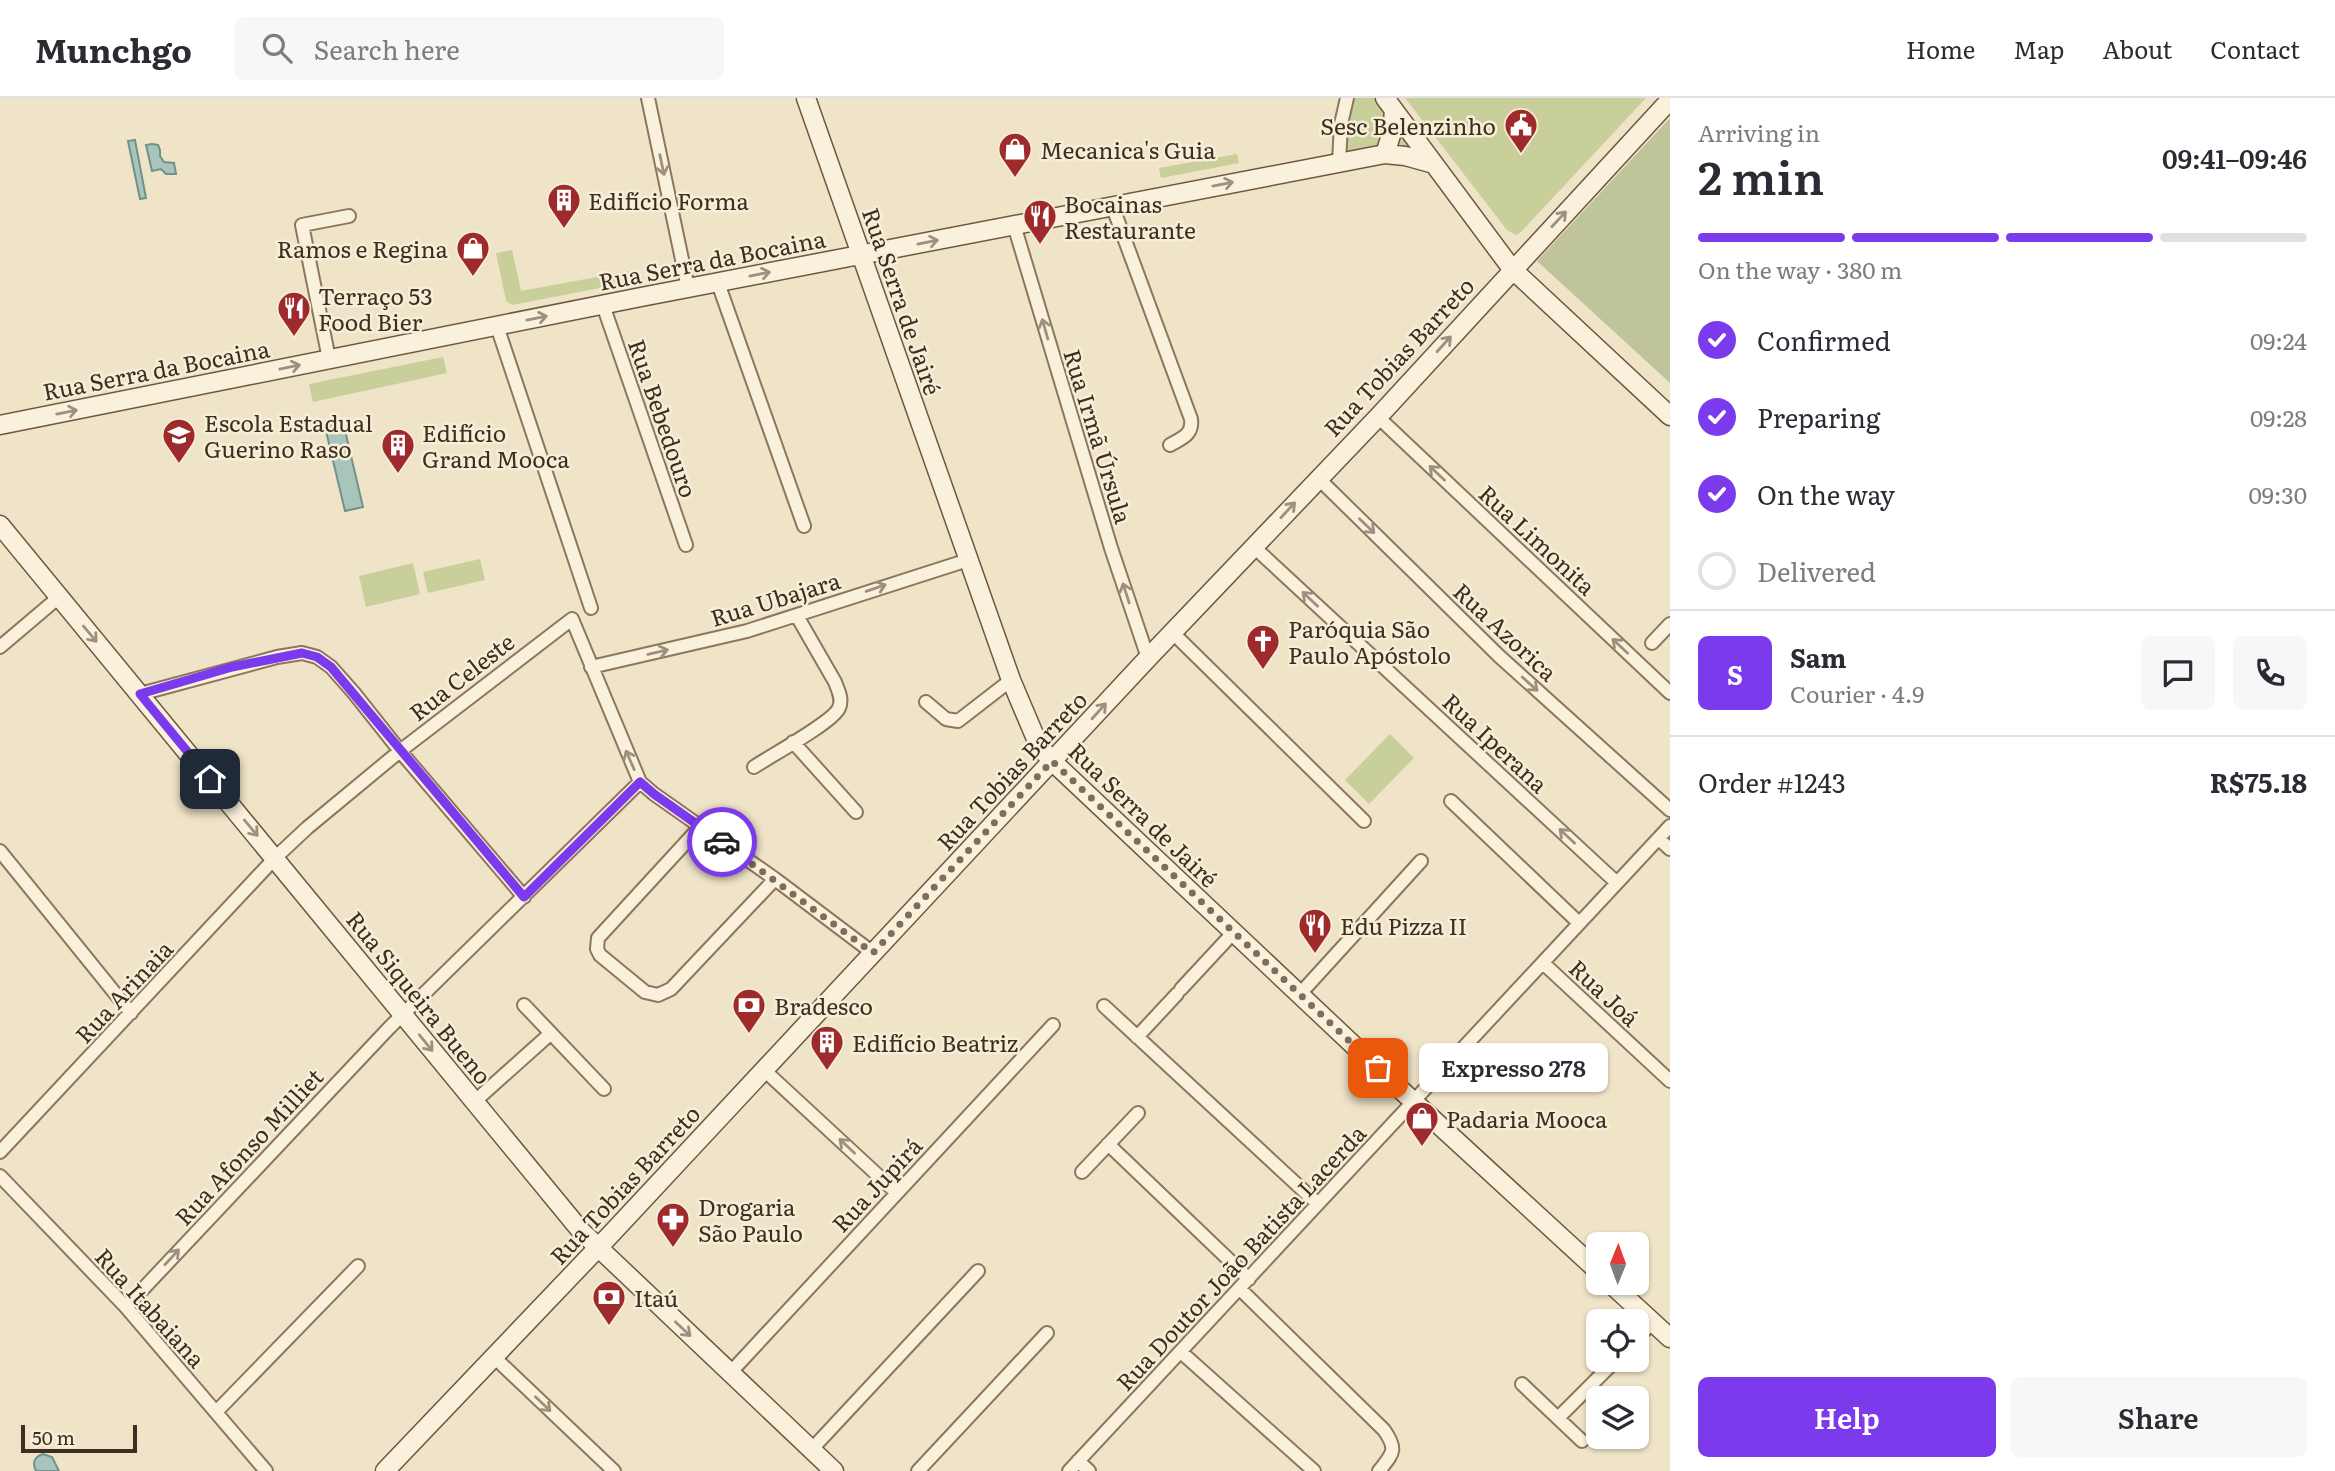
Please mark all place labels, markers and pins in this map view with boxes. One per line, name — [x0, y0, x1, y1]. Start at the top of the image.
public building icon: Sesc Belenzinho — [1502, 106, 1540, 155]
place label: Sesc Belenzinho — [1320, 108, 1496, 142]
shop icon: Mecanica's Guia — [996, 130, 1034, 179]
place label: Mecanica's Guia — [1040, 132, 1216, 166]
building icon: Edifício Forma — [545, 181, 583, 230]
place label: Edifício Forma — [588, 183, 750, 217]
place label: Bocainas Restaurante — [1064, 186, 1196, 246]
restaurant icon: Bocainas Restaurante — [1021, 197, 1059, 246]
shop icon: Ramos e Regina — [454, 229, 492, 278]
place label: Ramos e Regina — [277, 231, 449, 265]
place label: Terraço 53 Food Bier — [318, 278, 433, 338]
restaurant icon: Terraço 53 Food Bier — [275, 289, 313, 338]
place label: Escola Estadual Guerino Raso — [204, 405, 373, 465]
place label: Edifício Grand Mooca — [422, 415, 570, 475]
school or university icon: Escola Estadual Guerino Raso — [160, 416, 198, 465]
building icon: Edifício Grand Mooca — [379, 426, 417, 475]
place label: Paróquia São Paulo Apóstolo — [1288, 611, 1451, 671]
church icon: Paróquia São Paulo Apóstolo — [1244, 622, 1282, 671]
pin — [180, 749, 240, 809]
restaurant icon: Edu Pizza II — [1296, 906, 1334, 955]
place label: Edu Pizza II — [1340, 908, 1467, 942]
bank icon: Bradesco — [730, 986, 768, 1035]
place label: Bradesco — [774, 988, 873, 1022]
building icon: Edifício Beatriz — [808, 1023, 846, 1072]
place label: Edifício Beatriz — [852, 1025, 1018, 1059]
pin — [1348, 1038, 1408, 1098]
callout: Expresso 278 — [1420, 1044, 1609, 1093]
shop icon: Padaria Mooca — [1403, 1099, 1441, 1148]
place label: Padaria Mooca — [1446, 1101, 1608, 1135]
place label: Drogaria São Paulo — [698, 1189, 803, 1249]
pharmacy icon: Drogaria São Paulo — [654, 1200, 692, 1249]
bank icon: Itaú — [590, 1278, 628, 1327]
place label: Itaú — [634, 1280, 678, 1314]

